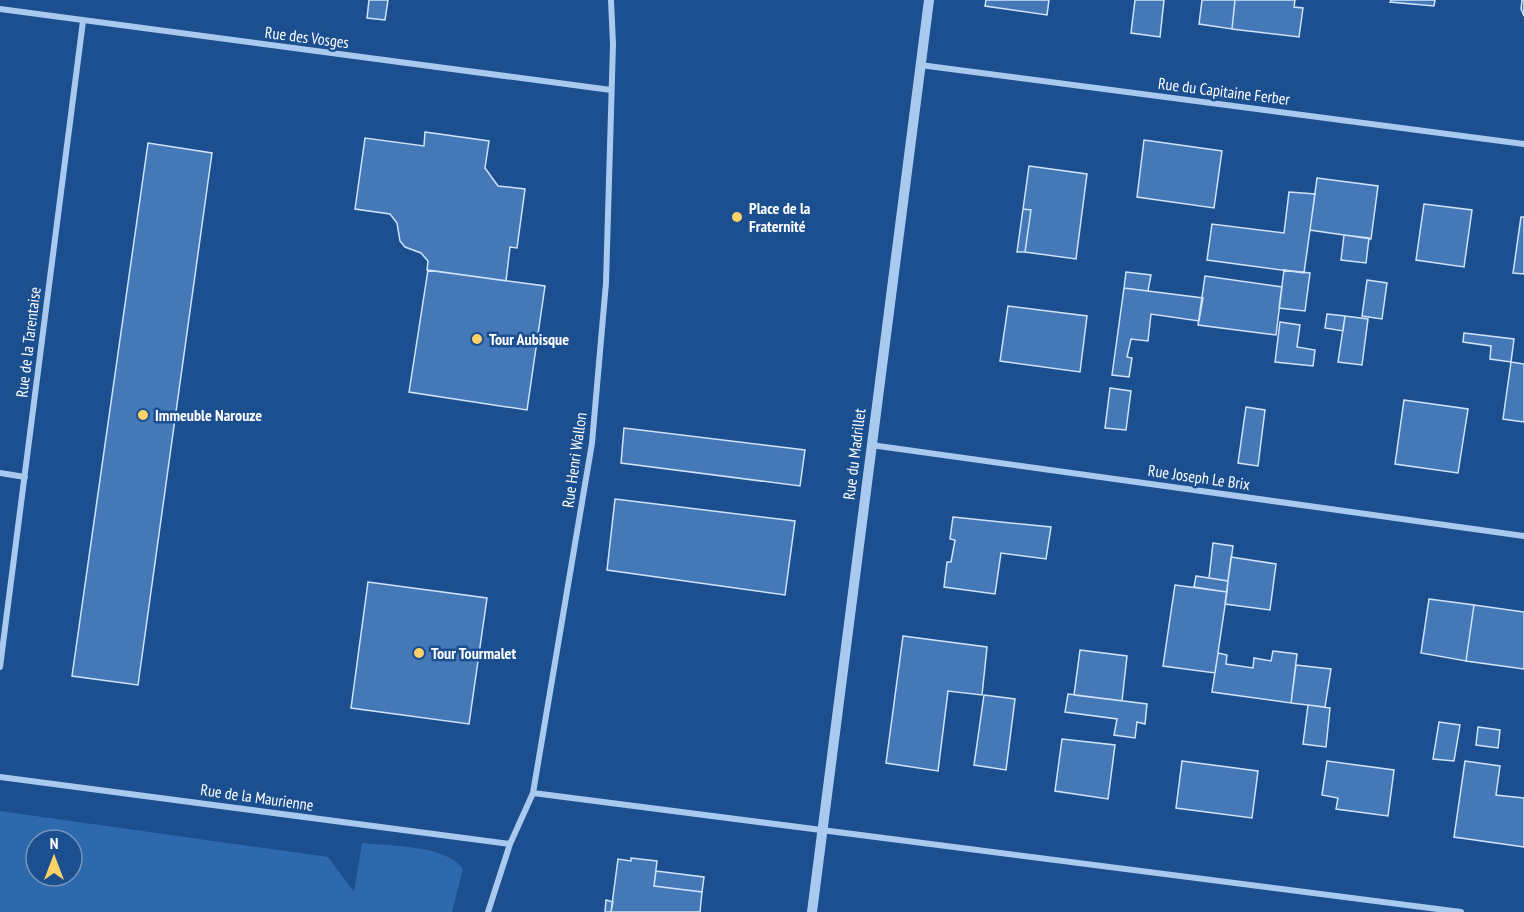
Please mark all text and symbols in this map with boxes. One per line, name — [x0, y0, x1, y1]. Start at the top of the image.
street label: Rue des Vosges — [264, 22, 350, 52]
street label: Rue du Capitaine Ferber — [1157, 73, 1292, 109]
place label: Place de la Fraternité — [749, 198, 811, 236]
marker: Place de la Fraternité — [730, 210, 744, 224]
street label: Rue de la Tarentaise — [11, 286, 45, 398]
place label: Tour Aubisque — [489, 329, 569, 349]
marker: Tour Aubisque — [470, 332, 484, 346]
place label: Immeuble Narouze — [155, 405, 262, 425]
street label: Rue du Madrillet — [838, 407, 870, 501]
marker: Immeuble Narouze — [136, 408, 150, 422]
street label: Rue Henri Wallon — [557, 411, 591, 509]
street label: Rue Joseph Le Brix — [1147, 460, 1252, 494]
place label: Tour Tourmalet — [431, 643, 516, 663]
marker: Tour Tourmalet — [412, 646, 426, 660]
street label: Rue de la Maurienne — [199, 779, 315, 815]
north arrow — [24, 828, 84, 888]
text: N — [50, 833, 58, 853]

